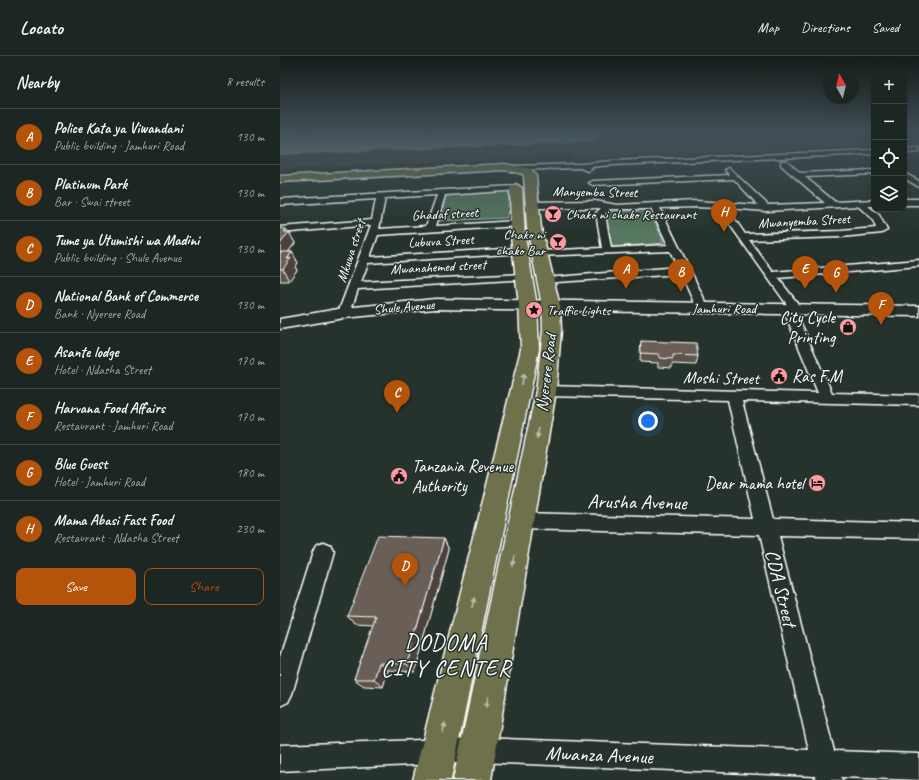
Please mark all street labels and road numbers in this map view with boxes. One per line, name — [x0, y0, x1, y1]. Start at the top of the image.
street label: Manyemba Street — [552, 183, 639, 201]
street label: Ghadaf street — [411, 204, 480, 224]
street label: Mwanyemba Street — [757, 210, 852, 232]
street label: Mkuwa street — [333, 215, 370, 285]
street label: Lubuva Street — [408, 231, 476, 251]
street label: Mwanahemed street — [390, 256, 489, 278]
street label: Shule Avenue — [373, 296, 437, 318]
street label: Jamhuri Road — [691, 300, 759, 317]
street label: Nyerere Road — [531, 331, 561, 413]
street label: Moshi Street — [683, 367, 761, 389]
street label: Arusha Avenue — [587, 489, 688, 515]
street label: CDA Street — [759, 547, 803, 632]
street label: Mwanza Avenue — [545, 741, 655, 769]

